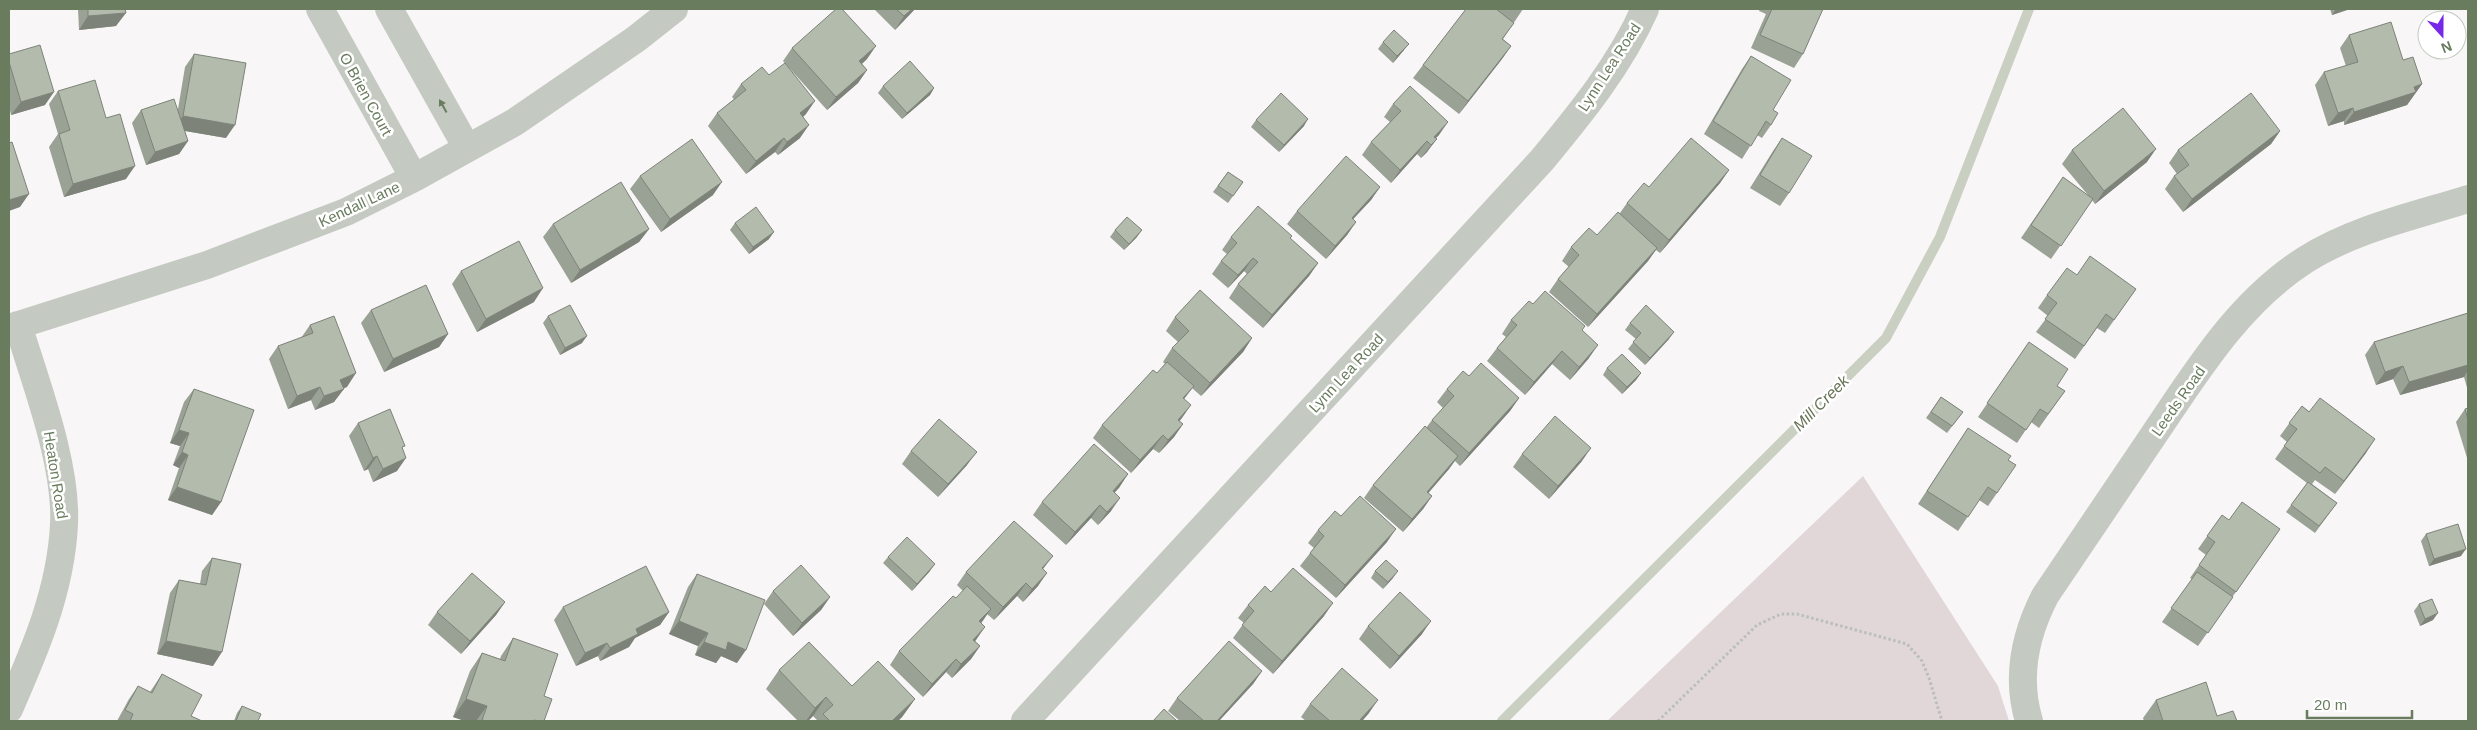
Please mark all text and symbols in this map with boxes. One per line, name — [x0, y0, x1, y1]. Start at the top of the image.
north arrow — [2417, 10, 2467, 60]
street label: Lynn Lea Road — [1574, 20, 1644, 114]
text: N — [2439, 38, 2454, 56]
street label: O Brien Court — [336, 50, 396, 139]
one-way arrow — [439, 98, 447, 113]
street label: Kendall Lane — [316, 178, 402, 230]
street label: Lynn Lea Road — [1305, 330, 1387, 416]
street label: Leeds Road — [2148, 363, 2208, 439]
water label: Mill Creek — [1790, 371, 1853, 434]
street label: Heaton Road — [41, 430, 71, 520]
scale bar — [2307, 688, 2412, 720]
text: 20 m — [2314, 696, 2347, 713]

